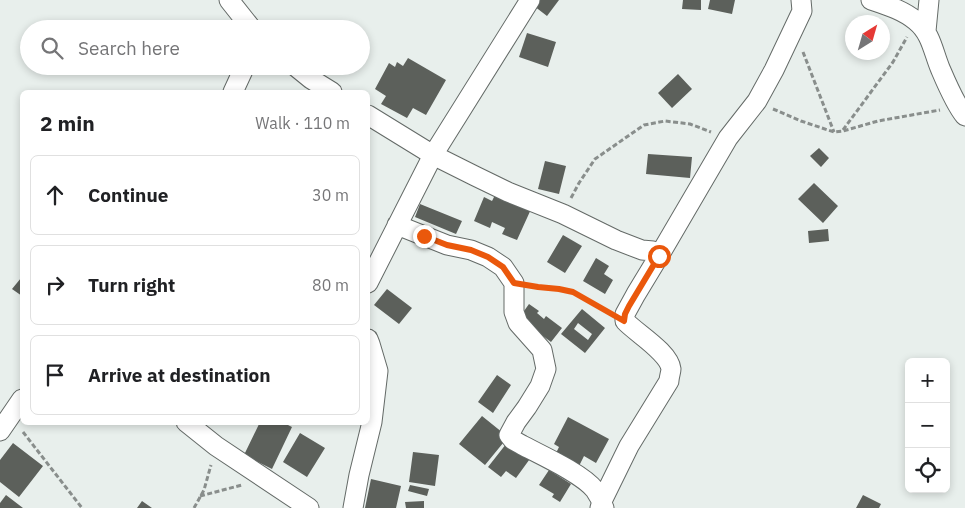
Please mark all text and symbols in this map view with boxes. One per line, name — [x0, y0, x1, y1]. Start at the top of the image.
north arrow — [845, 15, 890, 60]
search box — [20, 20, 370, 75]
icon: search — [38, 34, 66, 62]
text: Search here — [78, 36, 180, 60]
text: 2 min — [40, 109, 95, 137]
text: Walk · 110 m — [255, 113, 350, 133]
icon: ahead — [41, 181, 69, 209]
text: Continue — [88, 183, 168, 207]
text: 30 m — [312, 185, 349, 205]
route end — [413, 225, 436, 248]
route start — [648, 245, 671, 268]
icon: right — [41, 271, 69, 299]
text: Turn right — [88, 273, 175, 297]
text: 80 m — [312, 275, 349, 295]
map controls — [905, 358, 950, 493]
button: + — [905, 358, 950, 403]
icon: arrive — [41, 361, 69, 389]
text: Arrive at destination — [88, 363, 271, 387]
button: − — [905, 403, 950, 448]
button: locate — [905, 448, 950, 493]

